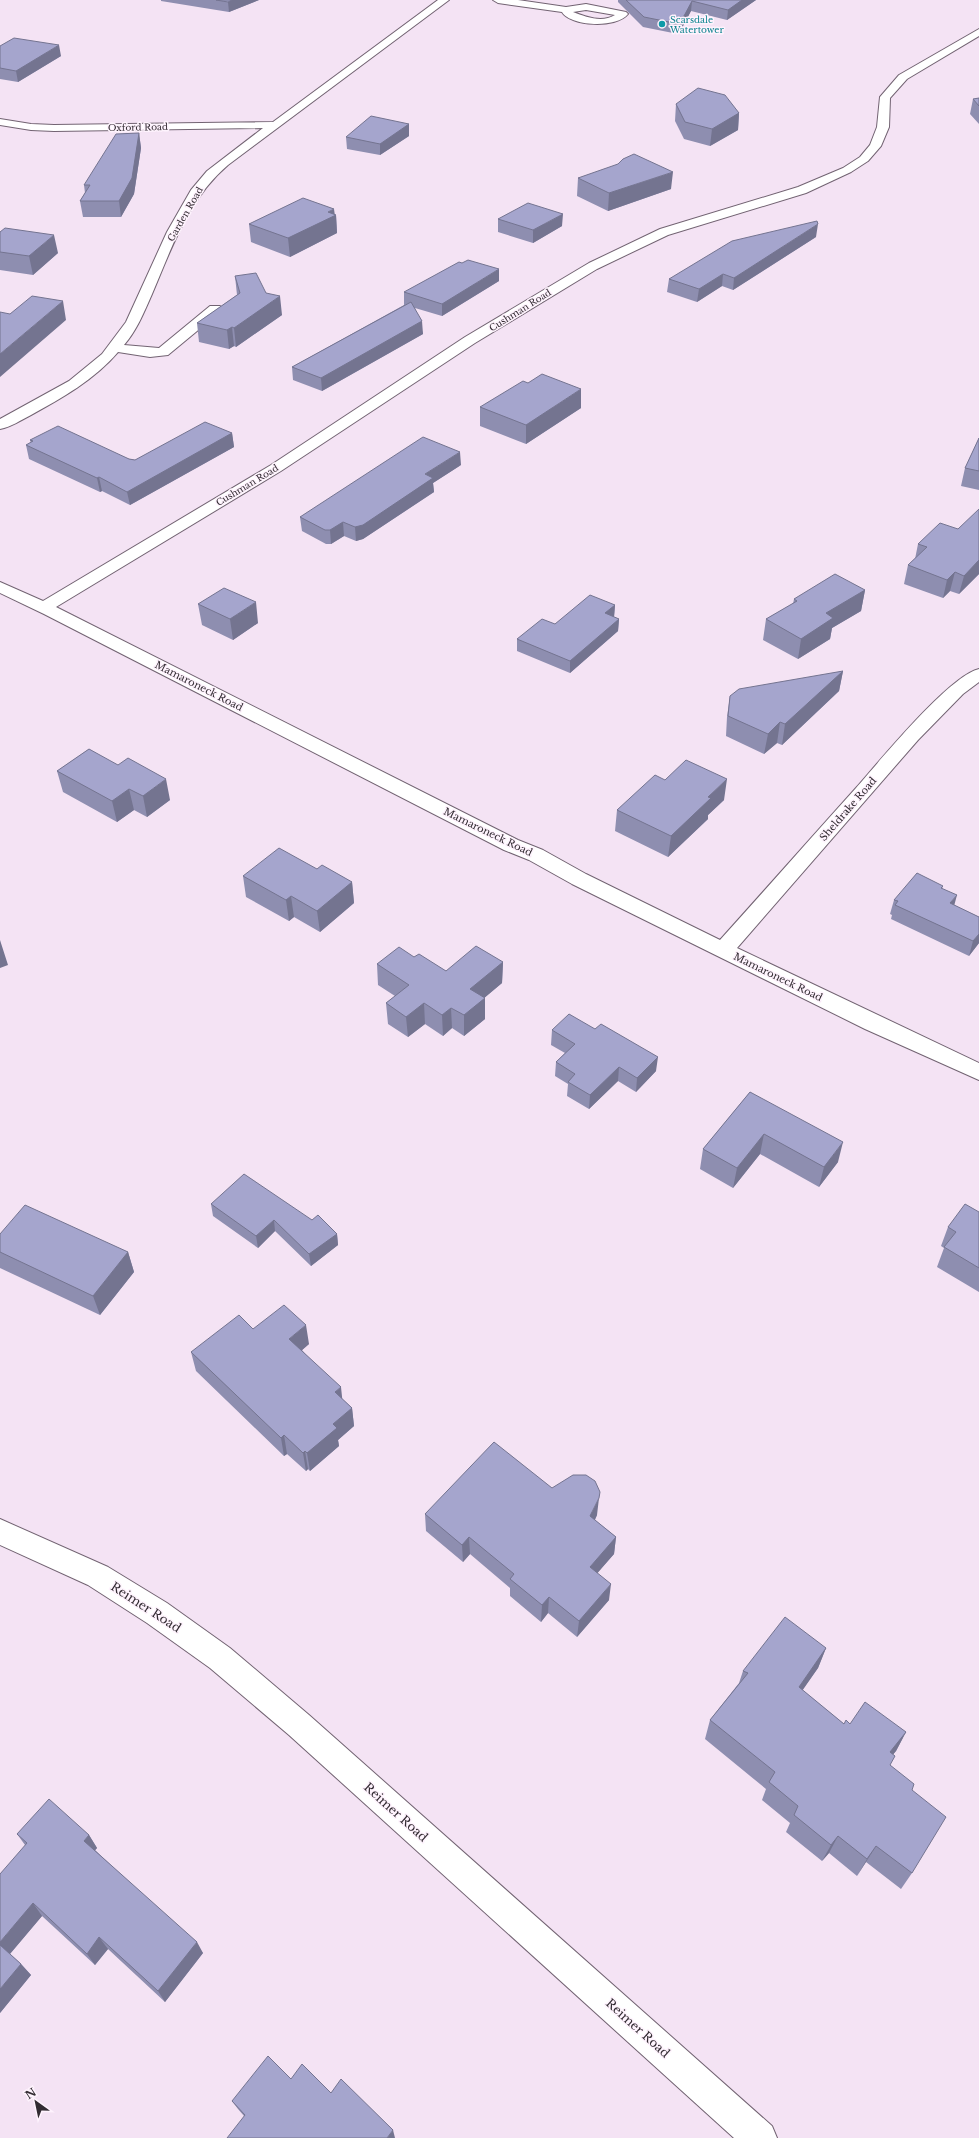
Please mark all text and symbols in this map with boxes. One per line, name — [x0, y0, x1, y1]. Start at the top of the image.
place label: Scarsdale Watertower — [669, 14, 724, 35]
marker: Scarsdale Watertower — [657, 19, 667, 29]
street label: Oxford Road — [108, 121, 168, 133]
street label: Garden Road — [165, 185, 205, 243]
street label: Cushman Road — [487, 287, 553, 333]
street label: Cushman Road — [214, 462, 280, 508]
street label: Mamaroneck Road — [153, 658, 246, 714]
street label: Sheldrake Road — [817, 774, 879, 844]
street label: Mamaroneck Road — [441, 805, 535, 859]
street label: Mamaroneck Road — [731, 950, 825, 1004]
street label: Reimer Road — [108, 1579, 184, 1635]
street label: Reimer Road — [361, 1779, 431, 1845]
street label: Reimer Road — [603, 1995, 673, 2061]
north arrow — [16, 2082, 56, 2122]
text: N — [22, 2085, 39, 2102]

